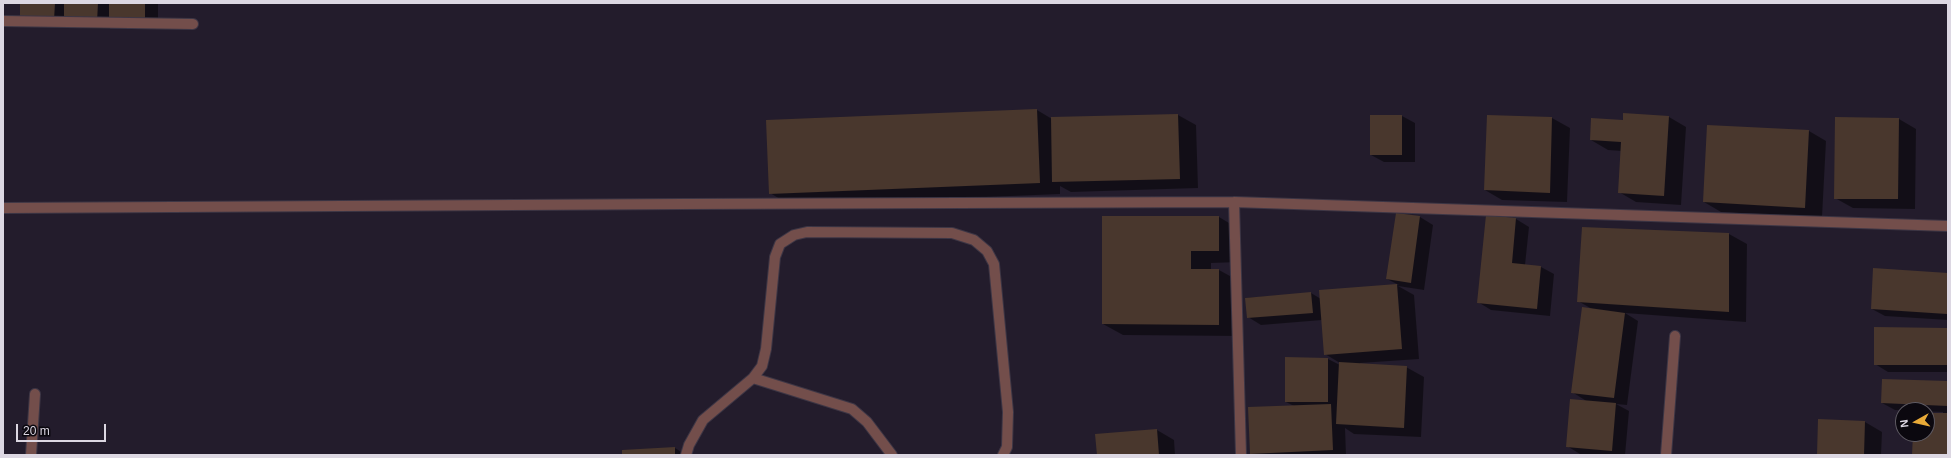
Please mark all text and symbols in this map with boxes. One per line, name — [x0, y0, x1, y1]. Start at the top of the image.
north arrow — [1895, 402, 1935, 442]
scale bar — [18, 416, 108, 442]
text: N — [1898, 419, 1911, 428]
text: 20 m — [23, 424, 50, 438]

